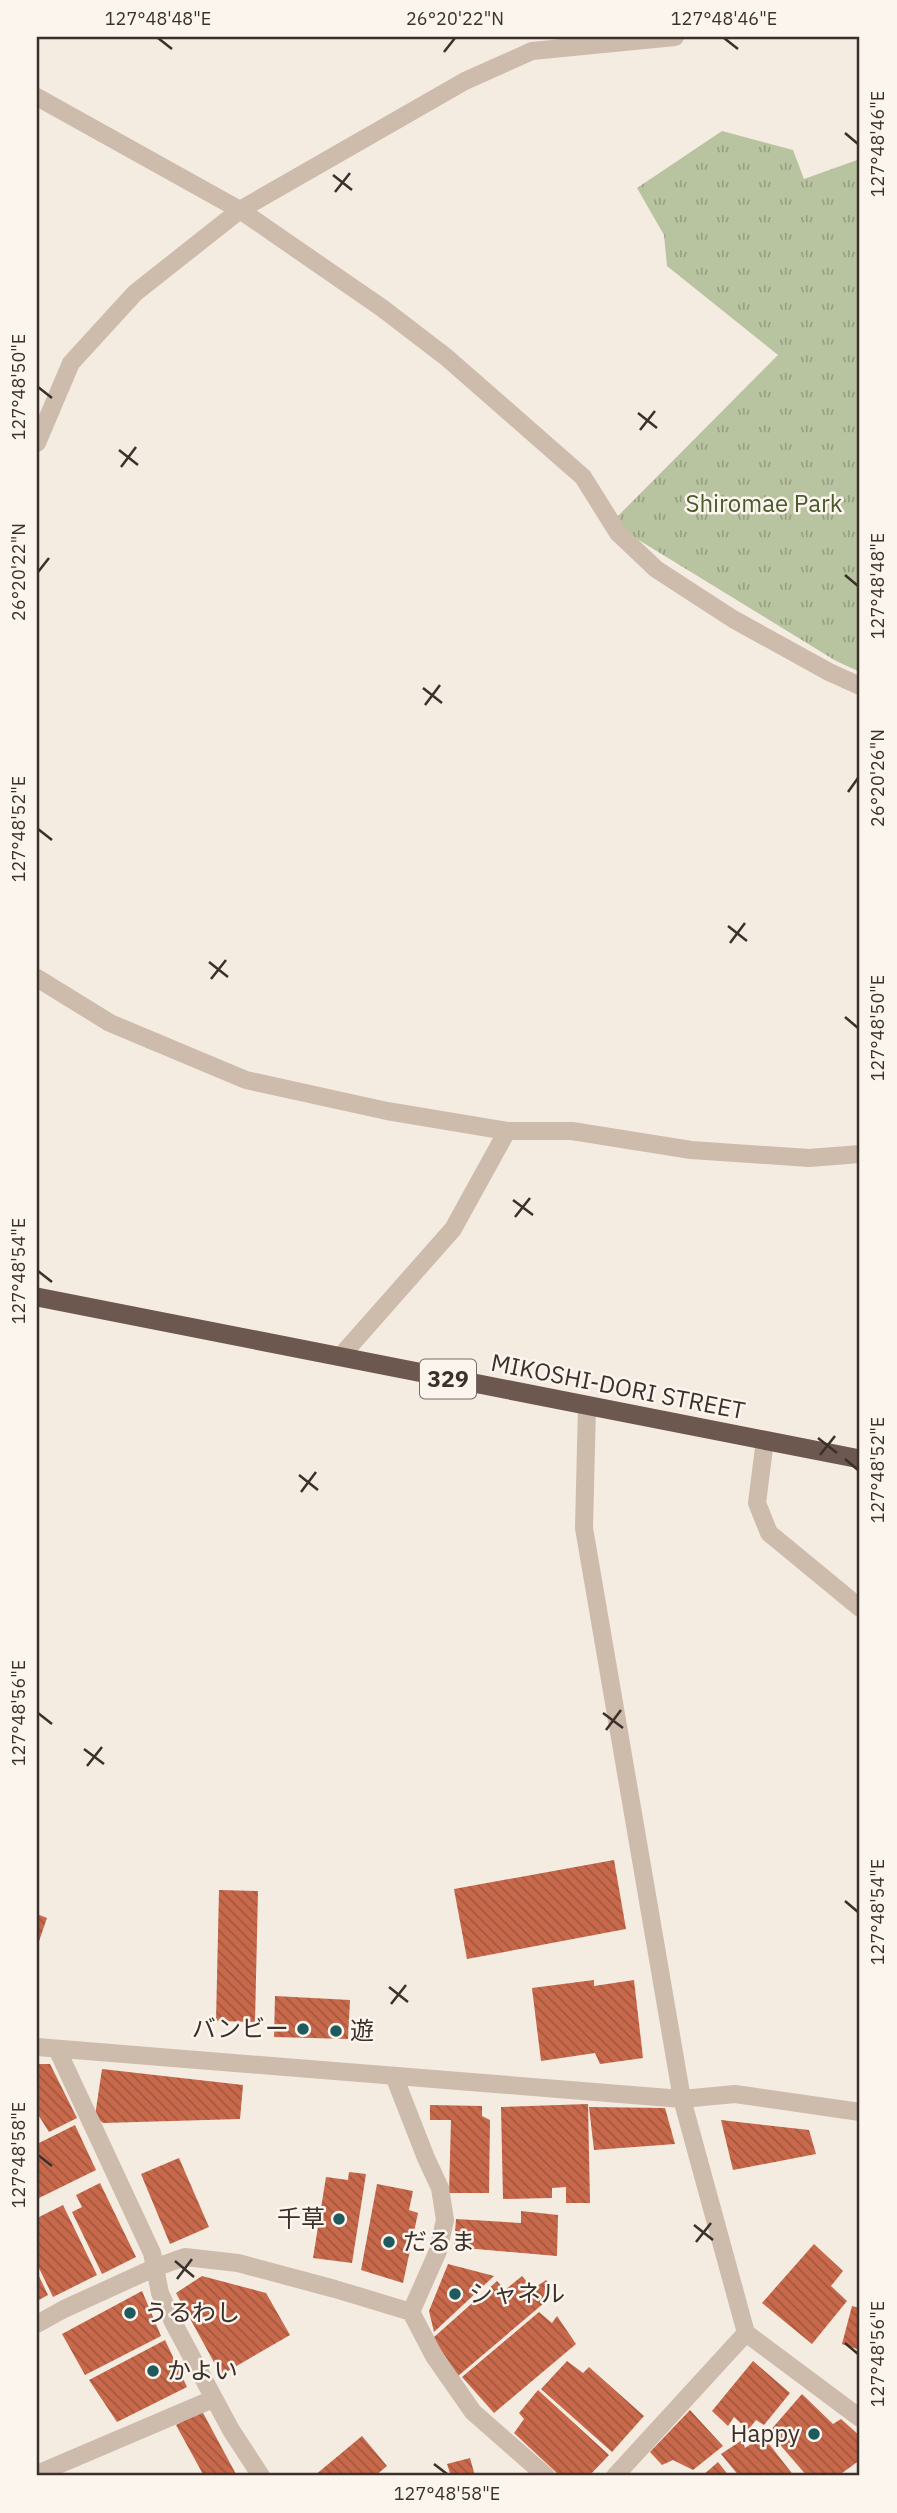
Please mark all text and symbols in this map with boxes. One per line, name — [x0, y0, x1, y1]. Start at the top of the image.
text: 127°48'48"E — [105, 7, 211, 30]
text: 26°20'22"N — [406, 7, 504, 30]
text: 127°48'46"E — [671, 7, 777, 30]
text: 127°48'46"E — [866, 91, 889, 197]
text: 127°48'50"E — [7, 334, 30, 440]
park label: Shiromae Park — [686, 487, 843, 519]
text: 26°20'22"N — [7, 523, 30, 621]
text: 127°48'48"E — [866, 533, 889, 639]
text: 26°20'26"N — [866, 729, 889, 827]
text: 127°48'52"E — [7, 776, 30, 882]
text: 127°48'50"E — [866, 975, 889, 1081]
text: 127°48'54"E — [7, 1218, 30, 1324]
street label: MIKOSHI-DORI STREET — [488, 1346, 748, 1426]
road number: 329 — [420, 1360, 476, 1398]
text: 127°48'52"E — [866, 1417, 889, 1523]
text: 127°48'56"E — [7, 1660, 30, 1766]
text: 127°48'54"E — [866, 1859, 889, 1965]
place label: バンビー — [192, 2012, 289, 2044]
place label: 遊 — [350, 2014, 374, 2046]
marker: バンビー — [295, 2021, 311, 2037]
marker: 遊 — [328, 2023, 344, 2039]
text: 127°48'58"E — [7, 2102, 30, 2208]
place label: 千草 — [277, 2202, 325, 2234]
marker: 千草 — [331, 2211, 347, 2227]
place label: だるま — [403, 2225, 475, 2257]
marker: だるま — [381, 2234, 397, 2250]
place label: シャネル — [469, 2277, 565, 2309]
marker: シャネル — [447, 2286, 463, 2302]
place label: うるわし — [144, 2296, 240, 2328]
text: 127°48'56"E — [866, 2301, 889, 2407]
marker: うるわし — [122, 2305, 138, 2321]
place label: かよい — [167, 2354, 238, 2386]
marker: かよい — [145, 2363, 161, 2379]
place label: Happy — [731, 2417, 800, 2449]
marker: Happy — [806, 2426, 822, 2442]
text: 127°48'58"E — [394, 2482, 500, 2505]

